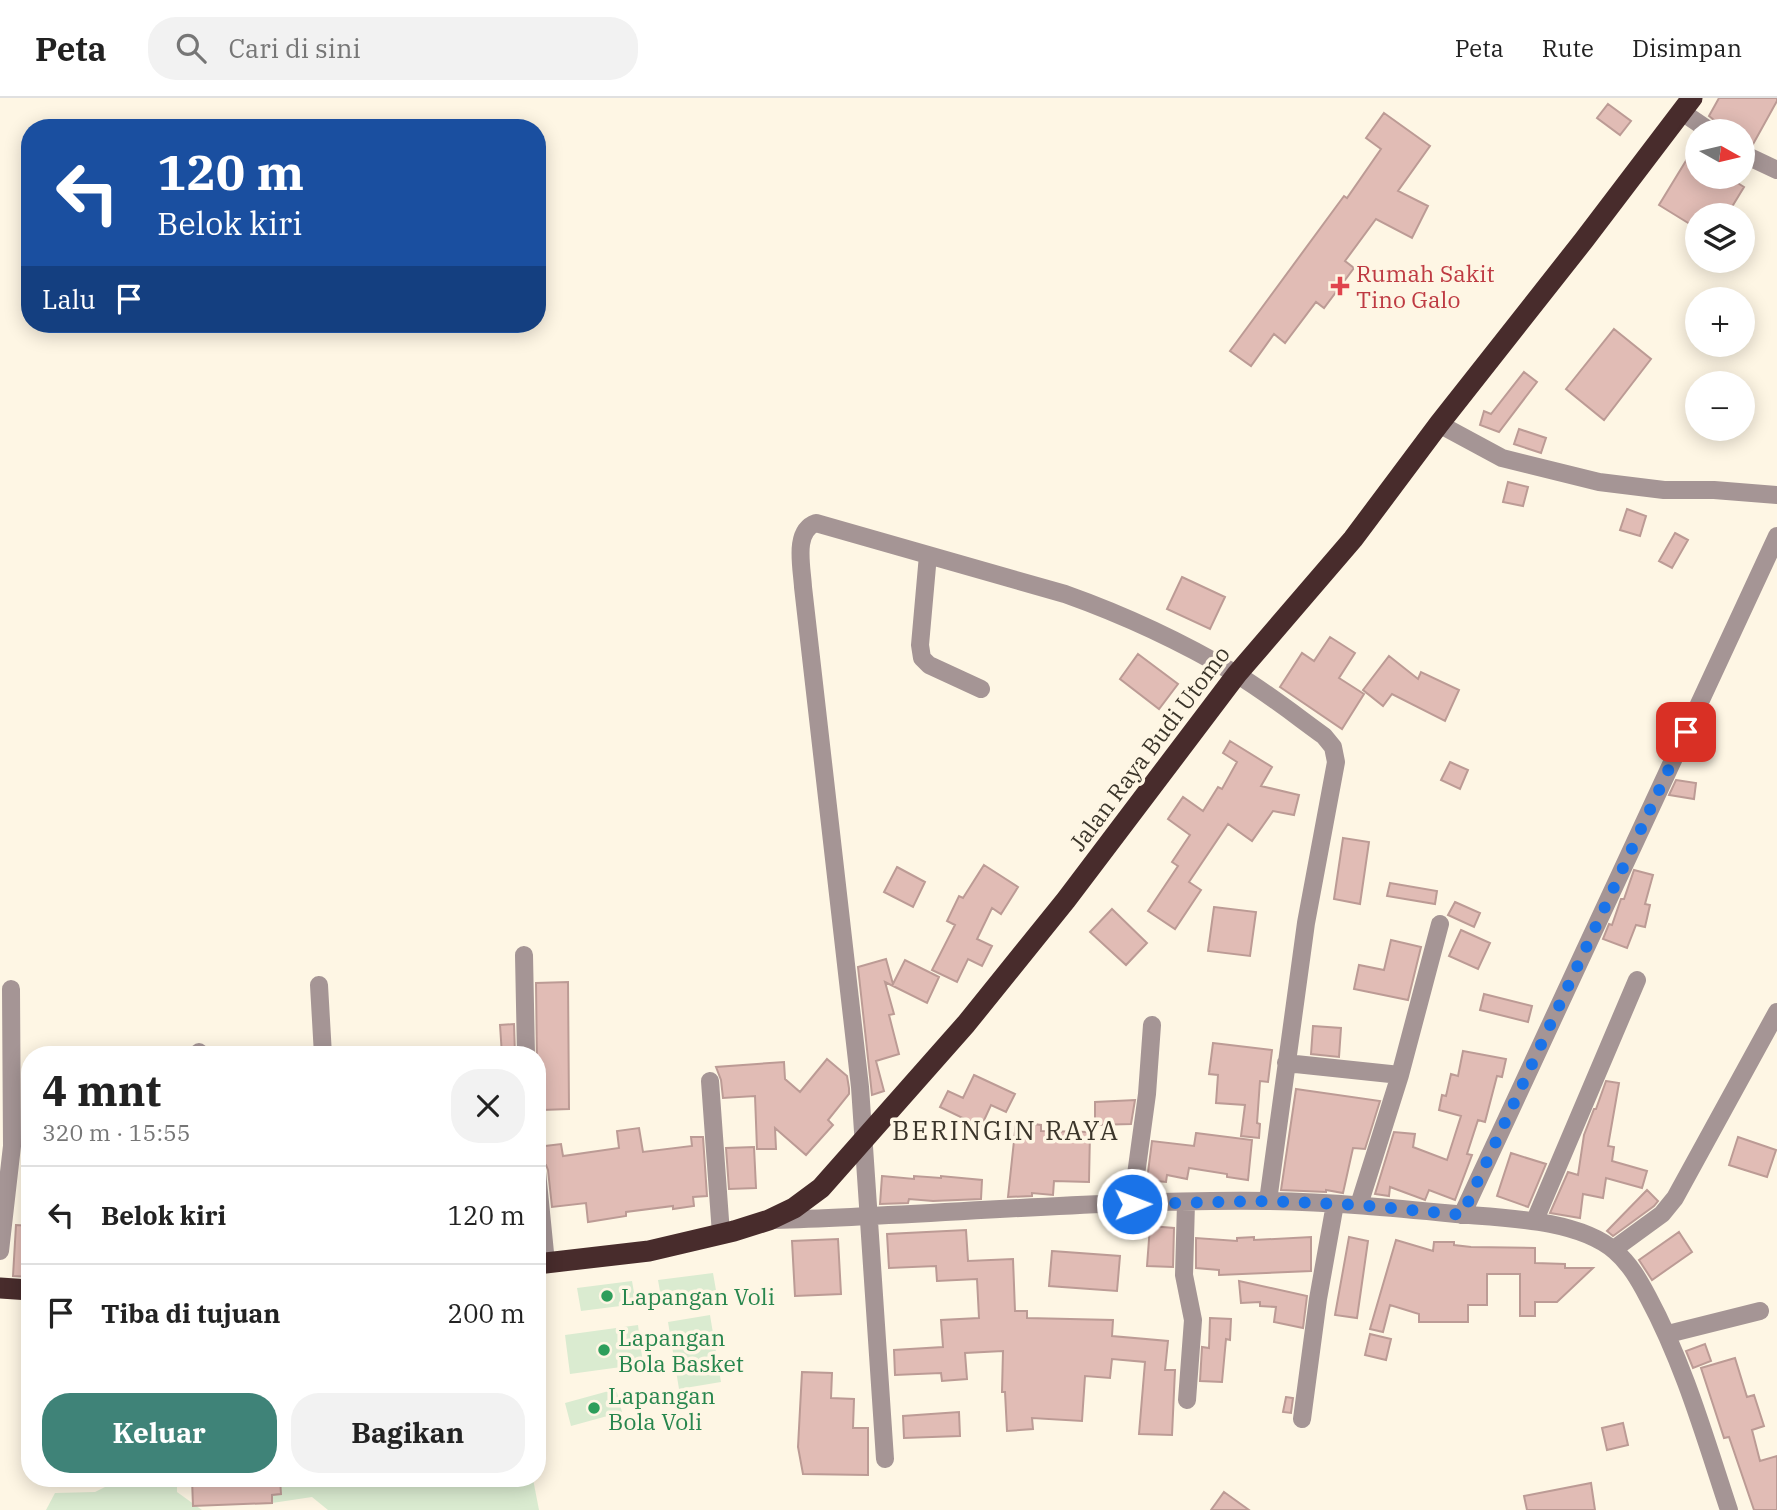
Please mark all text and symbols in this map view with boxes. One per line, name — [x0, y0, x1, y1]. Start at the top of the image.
search box — [148, 17, 638, 80]
text: Peta — [35, 27, 106, 70]
icon: search — [172, 29, 210, 67]
text: Cari di sini — [228, 31, 361, 65]
text: Peta — [1455, 32, 1504, 64]
text: Rute — [1542, 32, 1594, 64]
text: Disimpan — [1632, 32, 1742, 64]
north arrow — [1685, 119, 1755, 189]
map controls — [1685, 119, 1755, 441]
text: 120 m — [157, 140, 304, 203]
icon: left — [42, 147, 133, 238]
text: Belok kiri — [157, 202, 302, 244]
button: layers — [1685, 203, 1755, 273]
place label: Rumah Sakit Tino Galo — [1356, 258, 1495, 314]
marker: Rumah Sakit Tino Galo — [1330, 276, 1350, 296]
icon: arrive — [110, 280, 148, 318]
text: Lalu — [42, 282, 96, 316]
button: + — [1685, 287, 1755, 357]
button: − — [1685, 371, 1755, 441]
street label: Jalan Raya Budi Utomo — [1062, 640, 1236, 856]
pin — [1656, 702, 1716, 762]
icon: arrive — [1667, 713, 1705, 751]
text: 4 mnt — [42, 1063, 161, 1118]
button: close — [451, 1069, 525, 1143]
district label: BERINGIN RAYA — [892, 1113, 1120, 1147]
text: 320 m · 15:55 — [42, 1117, 191, 1147]
position arrow — [1095, 1167, 1169, 1241]
icon: left — [42, 1196, 80, 1234]
text: Belok kiri — [101, 1198, 226, 1232]
text: 120 m — [447, 1198, 525, 1232]
place label: Lapangan Voli — [621, 1281, 775, 1311]
marker: Lapangan Voli — [599, 1288, 615, 1304]
icon: arrive — [42, 1294, 80, 1332]
text: Tiba di tujuan — [101, 1296, 281, 1330]
text: 200 m — [447, 1296, 525, 1330]
place label: Lapangan Bola Basket — [618, 1322, 744, 1378]
marker: Lapangan Bola Basket — [596, 1342, 612, 1358]
place label: Lapangan Bola Voli — [608, 1380, 716, 1436]
button: Keluar — [42, 1393, 277, 1473]
button: Bagikan — [291, 1393, 525, 1473]
marker: Lapangan Bola Voli — [586, 1400, 602, 1416]

